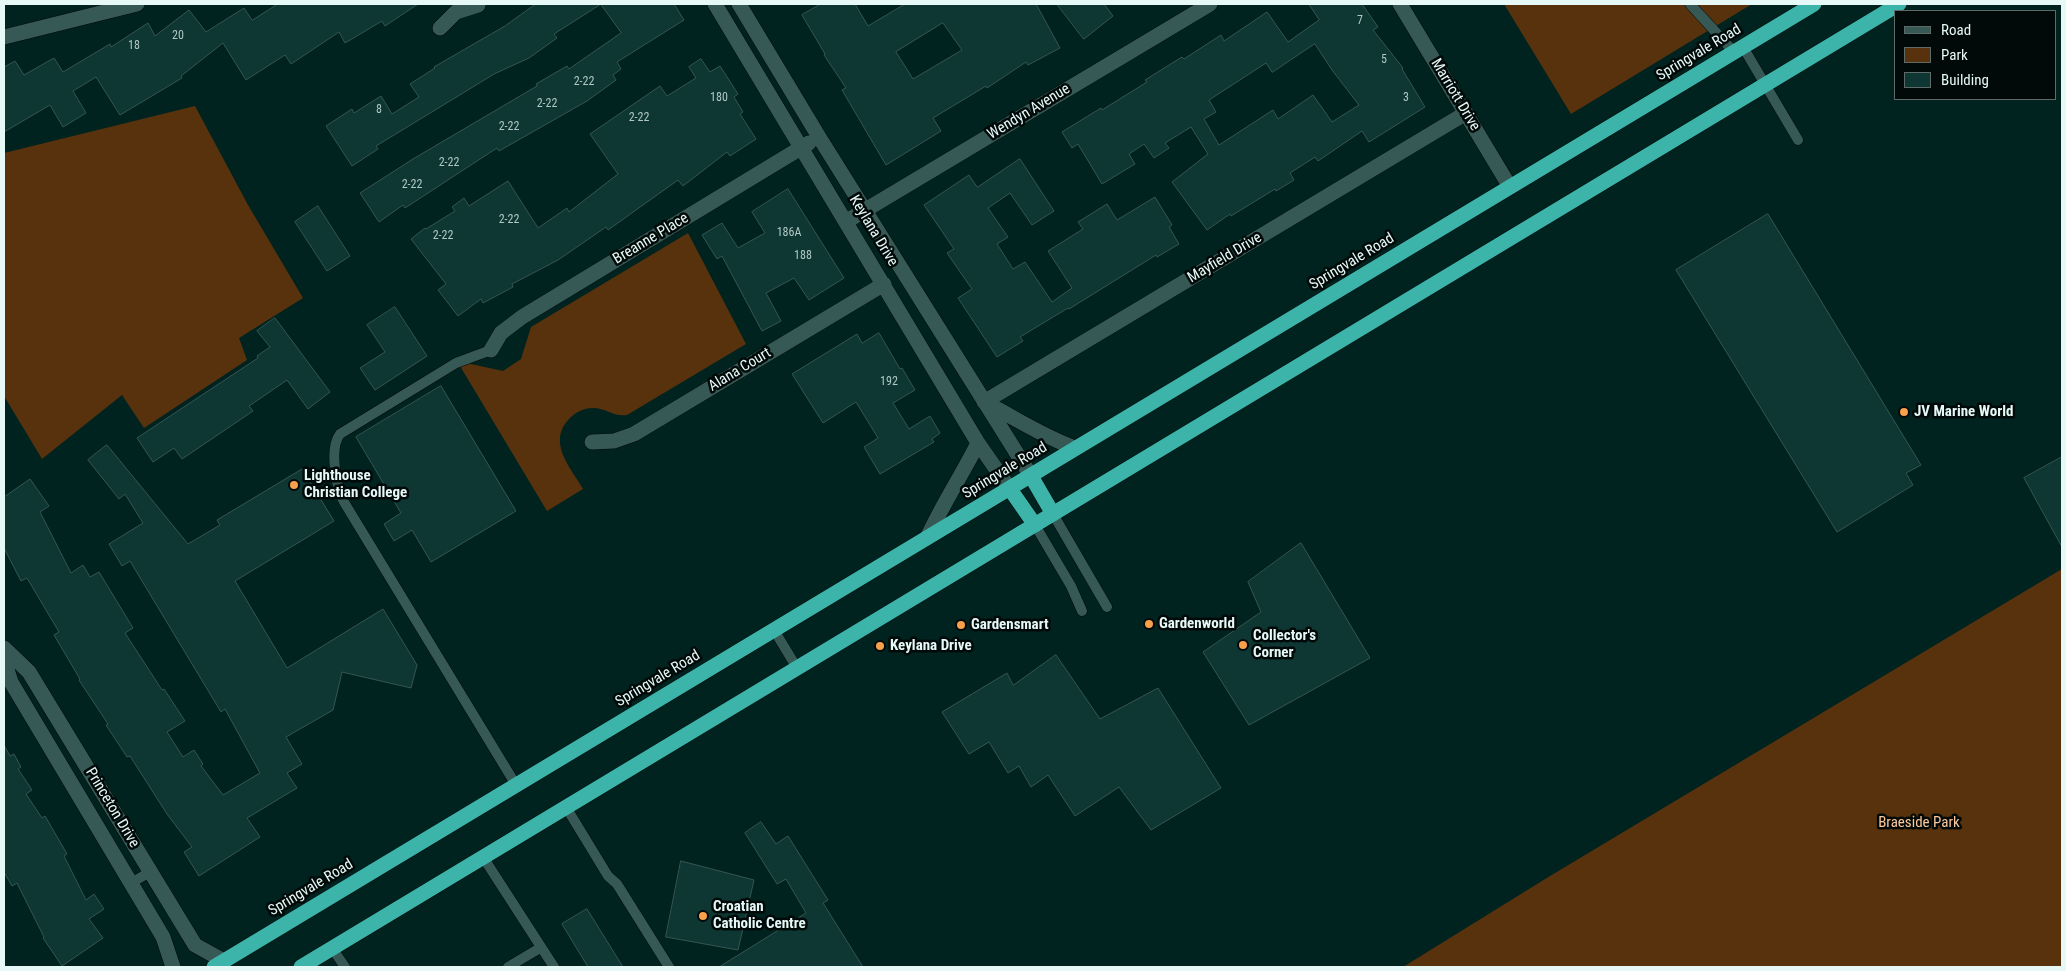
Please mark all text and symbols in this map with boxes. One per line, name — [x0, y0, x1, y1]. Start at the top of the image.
legend — [1894, 10, 2056, 100]
house number: 7 — [1357, 14, 1363, 28]
street label: Springvale Road — [1653, 21, 1745, 85]
text: Road — [1941, 21, 1971, 39]
house number: 20 — [172, 29, 184, 43]
house number: 18 — [128, 39, 140, 53]
text: Park — [1941, 46, 1968, 64]
house number: 5 — [1381, 53, 1387, 67]
street label: Marriott Drive — [1426, 56, 1484, 134]
text: Building — [1941, 71, 1989, 89]
house number: 2-22 — [574, 75, 594, 89]
street label: Wendyn Avenue — [984, 80, 1074, 144]
house number: 180 — [710, 91, 728, 105]
house number: 3 — [1403, 91, 1409, 105]
house number: 2-22 — [537, 97, 557, 111]
house number: 8 — [376, 103, 382, 117]
house number: 2-22 — [629, 111, 649, 125]
house number: 2-22 — [499, 120, 519, 134]
house number: 2-22 — [439, 156, 459, 170]
house number: 2-22 — [402, 178, 422, 192]
street label: Keylana Drive — [845, 192, 901, 270]
street label: Breanne Place — [610, 209, 692, 269]
house number: 2-22 — [499, 213, 519, 227]
house number: 186A — [777, 226, 801, 240]
house number: 2-22 — [433, 229, 453, 243]
street label: Mayfield Drive — [1185, 229, 1265, 287]
street label: Springvale Road — [1306, 230, 1398, 294]
house number: 188 — [794, 249, 812, 263]
street label: Alana Court — [705, 344, 775, 396]
house number: 192 — [880, 375, 898, 389]
place label: JV Marine World — [1914, 403, 2013, 421]
marker: JV Marine World — [1898, 406, 1910, 418]
street label: Springvale Road — [959, 439, 1051, 503]
place label: Lighthouse Christian College — [304, 467, 407, 502]
marker: Lighthouse Christian College — [288, 479, 300, 491]
place label: Gardenworld — [1159, 615, 1235, 633]
place label: Gardensmart — [971, 616, 1049, 634]
marker: Gardenworld — [1143, 618, 1155, 630]
marker: Gardensmart — [955, 619, 967, 631]
place label: Collector's Corner — [1253, 627, 1316, 662]
place label: Keylana Drive — [890, 637, 972, 655]
marker: Collector's Corner — [1237, 639, 1249, 651]
marker: Keylana Drive — [874, 640, 886, 652]
street label: Springvale Road — [612, 647, 704, 711]
street label: Princeton Drive — [81, 765, 143, 851]
park label: Braeside Park — [1878, 814, 1960, 832]
street label: Springvale Road — [265, 856, 357, 920]
place label: Croatian Catholic Centre — [713, 898, 806, 933]
marker: Croatian Catholic Centre — [697, 910, 709, 922]

